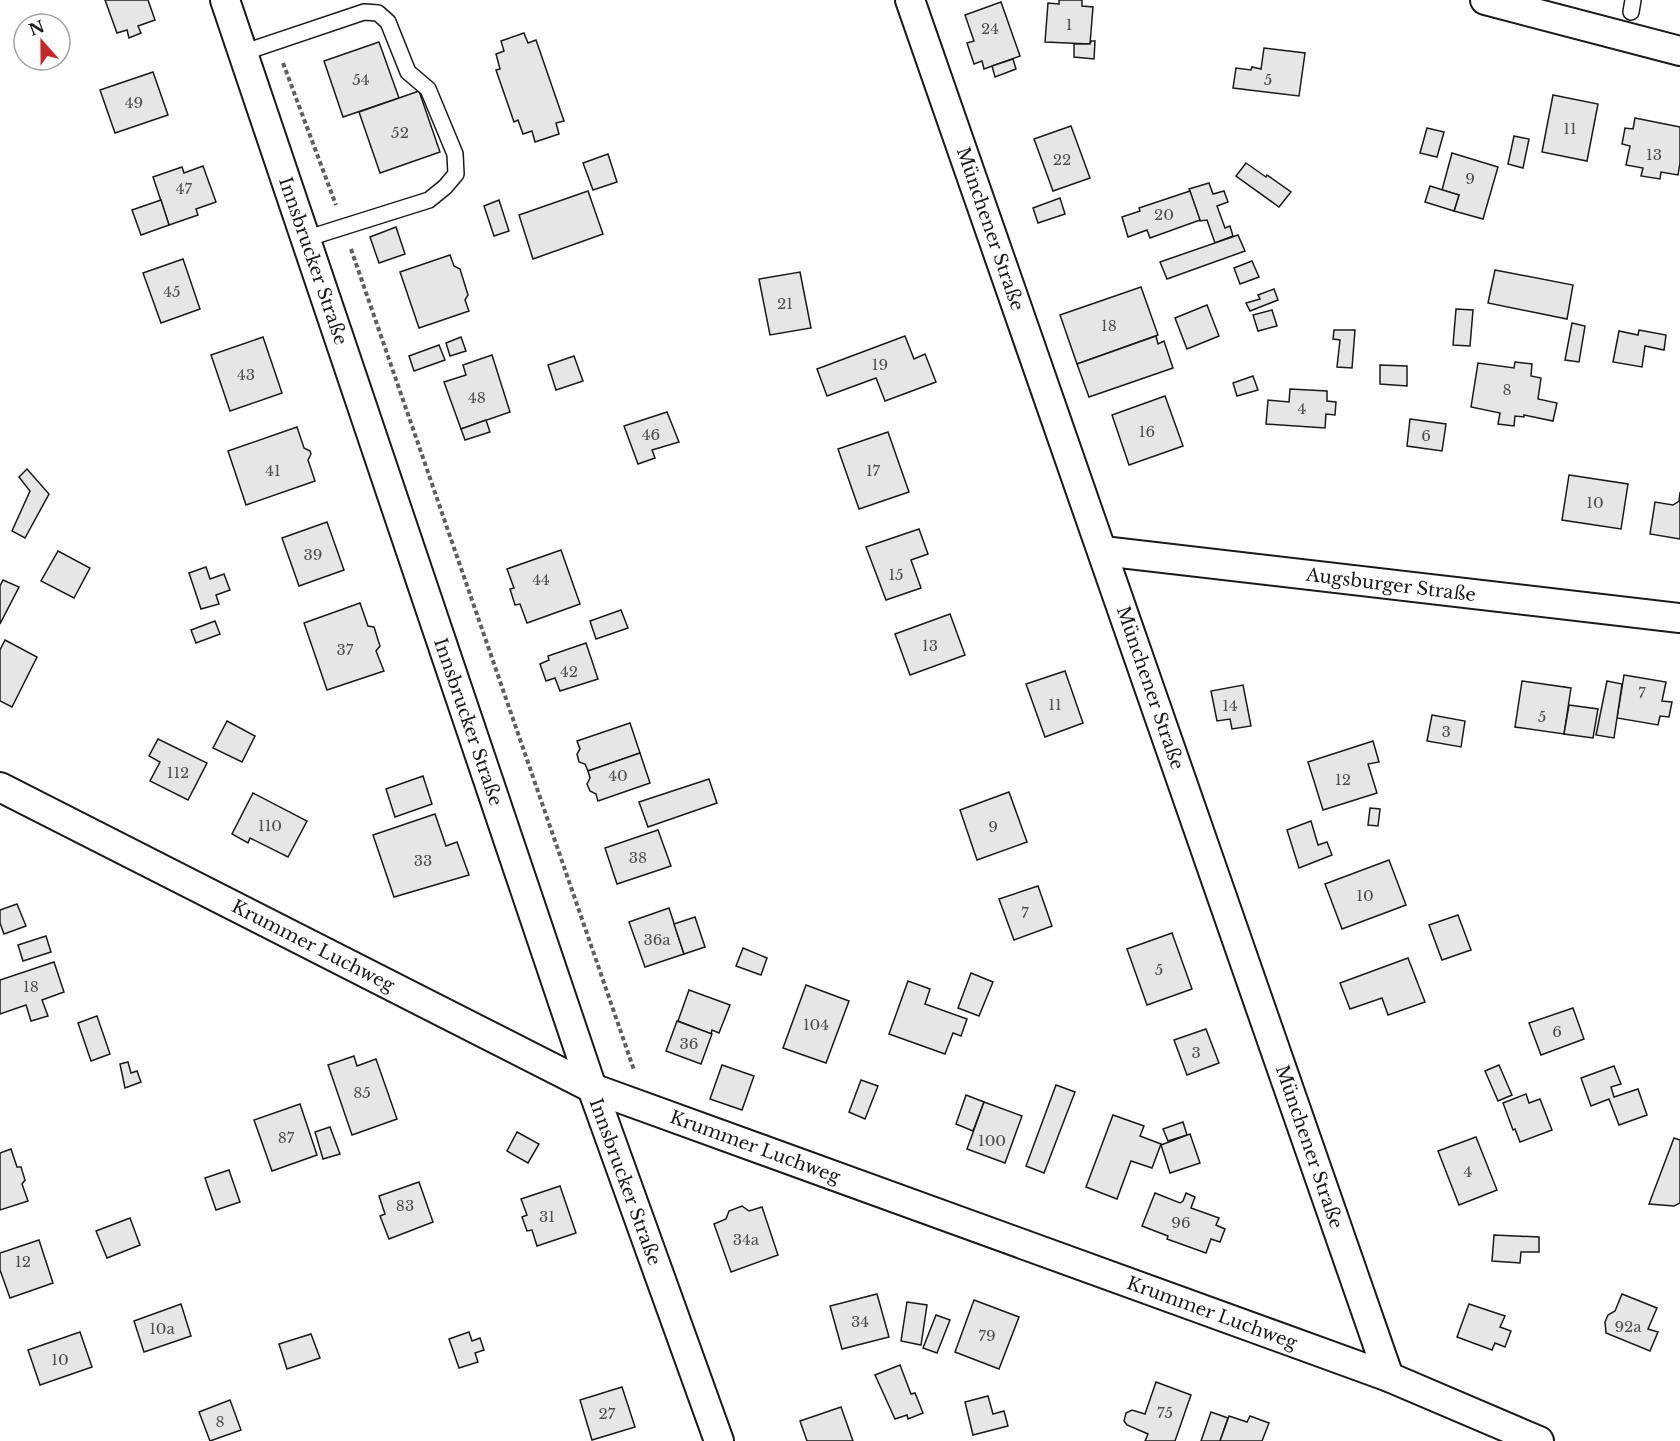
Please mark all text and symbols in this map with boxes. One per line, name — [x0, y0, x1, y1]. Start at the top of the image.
north arrow — [12, 12, 72, 72]
house number: 1 — [1066, 15, 1072, 34]
text: N — [26, 16, 47, 40]
house number: 24 — [981, 19, 999, 38]
house number: 54 — [352, 70, 370, 89]
house number: 5 — [1264, 70, 1272, 89]
house number: 49 — [125, 93, 143, 112]
house number: 11 — [1563, 119, 1577, 138]
house number: 52 — [391, 123, 409, 142]
street label: Münchener Straße — [952, 144, 1028, 314]
house number: 13 — [1646, 145, 1662, 164]
house number: 22 — [1053, 150, 1071, 169]
house number: 9 — [1465, 169, 1475, 188]
street label: Innsbrucker Straße — [274, 174, 352, 348]
house number: 47 — [176, 179, 193, 198]
house number: 20 — [1154, 205, 1174, 224]
house number: 45 — [163, 282, 181, 301]
house number: 21 — [777, 294, 793, 313]
house number: 18 — [1101, 316, 1117, 335]
house number: 19 — [872, 355, 888, 374]
house number: 43 — [237, 365, 255, 384]
house number: 8 — [1502, 380, 1512, 399]
house number: 48 — [468, 388, 486, 407]
house number: 4 — [1298, 399, 1306, 418]
house number: 16 — [1139, 422, 1155, 441]
house number: 46 — [642, 425, 660, 444]
house number: 6 — [1421, 426, 1431, 445]
house number: 41 — [265, 461, 281, 480]
house number: 17 — [866, 461, 881, 480]
house number: 10 — [1586, 493, 1604, 512]
house number: 39 — [304, 545, 322, 564]
street label: Augsburger Straße — [1304, 564, 1477, 606]
house number: 15 — [888, 565, 904, 584]
house number: 44 — [532, 570, 550, 589]
street label: Münchener Straße — [1112, 603, 1188, 773]
street label: Innsbrucker Straße — [429, 635, 507, 809]
house number: 13 — [922, 636, 938, 655]
house number: 37 — [337, 640, 354, 659]
house number: 42 — [560, 662, 578, 681]
house number: 7 — [1638, 683, 1646, 702]
house number: 11 — [1048, 695, 1062, 714]
house number: 14 — [1222, 696, 1238, 715]
house number: 5 — [1538, 707, 1546, 726]
house number: 3 — [1441, 722, 1451, 741]
house number: 112 — [167, 763, 189, 782]
house number: 40 — [608, 766, 628, 785]
house number: 12 — [1335, 770, 1351, 789]
house number: 110 — [258, 816, 282, 835]
house number: 9 — [988, 817, 998, 836]
house number: 38 — [629, 848, 647, 867]
house number: 33 — [414, 851, 432, 870]
house number: 10 — [1356, 886, 1374, 905]
street label: Krummer Luchweg — [228, 895, 398, 997]
house number: 7 — [1021, 903, 1029, 922]
house number: 36a — [643, 930, 671, 949]
house number: 5 — [1155, 960, 1163, 979]
house number: 18 — [23, 977, 39, 996]
house number: 104 — [803, 1015, 829, 1034]
house number: 6 — [1552, 1022, 1562, 1041]
house number: 36 — [680, 1034, 698, 1053]
house number: 3 — [1191, 1043, 1201, 1062]
street label: Münchener Straße — [1271, 1062, 1347, 1232]
house number: 85 — [353, 1083, 371, 1102]
street label: Innsbrucker Straße — [585, 1096, 665, 1268]
street label: Krummer Luchweg — [667, 1106, 843, 1188]
house number: 87 — [278, 1128, 295, 1147]
house number: 100 — [978, 1131, 1006, 1150]
house number: 4 — [1464, 1162, 1472, 1181]
house number: 83 — [396, 1196, 414, 1215]
house number: 31 — [539, 1207, 555, 1226]
house number: 96 — [1171, 1213, 1191, 1232]
house number: 34a — [733, 1230, 760, 1249]
house number: 12 — [15, 1252, 31, 1271]
street label: Krummer Luchweg — [1124, 1272, 1300, 1354]
house number: 34 — [851, 1312, 869, 1331]
house number: 92a — [1614, 1317, 1642, 1336]
house number: 10a — [149, 1319, 176, 1338]
house number: 79 — [978, 1326, 996, 1345]
house number: 10 — [51, 1350, 69, 1369]
house number: 75 — [1157, 1403, 1173, 1422]
house number: 27 — [599, 1404, 616, 1423]
house number: 8 — [215, 1412, 225, 1431]

